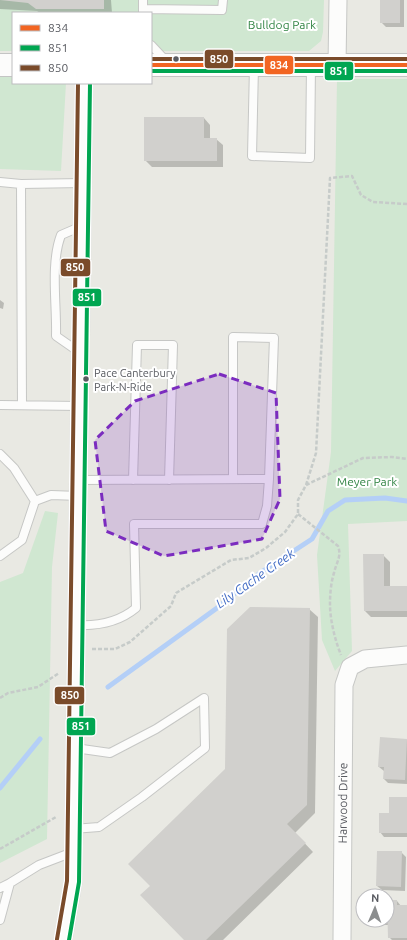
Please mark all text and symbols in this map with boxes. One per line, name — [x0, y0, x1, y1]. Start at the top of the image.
legend — [12, 12, 152, 84]
park label: Bulldog Park — [248, 18, 316, 31]
text: 834 — [48, 21, 69, 34]
text: 851 — [48, 41, 68, 54]
line badge: 850 — [204, 49, 234, 69]
text: 850 — [210, 53, 228, 65]
unlabelled marker — [171, 54, 181, 64]
line badge: 834 — [264, 55, 294, 75]
text: 834 — [270, 59, 288, 71]
text: 850 — [48, 61, 69, 74]
line badge: 851 — [324, 61, 354, 81]
text: 851 — [330, 65, 348, 77]
line badge: 850 — [60, 258, 91, 277]
text: 850 — [66, 261, 84, 273]
line badge: 851 — [72, 288, 102, 307]
text: 851 — [78, 291, 96, 303]
place label: Pace Canterbury Park-N-Ride — [94, 367, 176, 393]
marker: Pace Canterbury Park-N-Ride — [81, 374, 91, 384]
park label: Meyer Park — [337, 475, 397, 488]
water label: Lily Cache Creek — [213, 545, 297, 610]
line badge: 850 — [54, 686, 85, 705]
text: 850 — [61, 689, 79, 701]
line badge: 851 — [66, 717, 96, 736]
text: 851 — [72, 720, 90, 732]
street label: Harwood Drive — [336, 762, 349, 844]
north arrow — [355, 888, 395, 928]
text: N — [371, 892, 380, 904]

